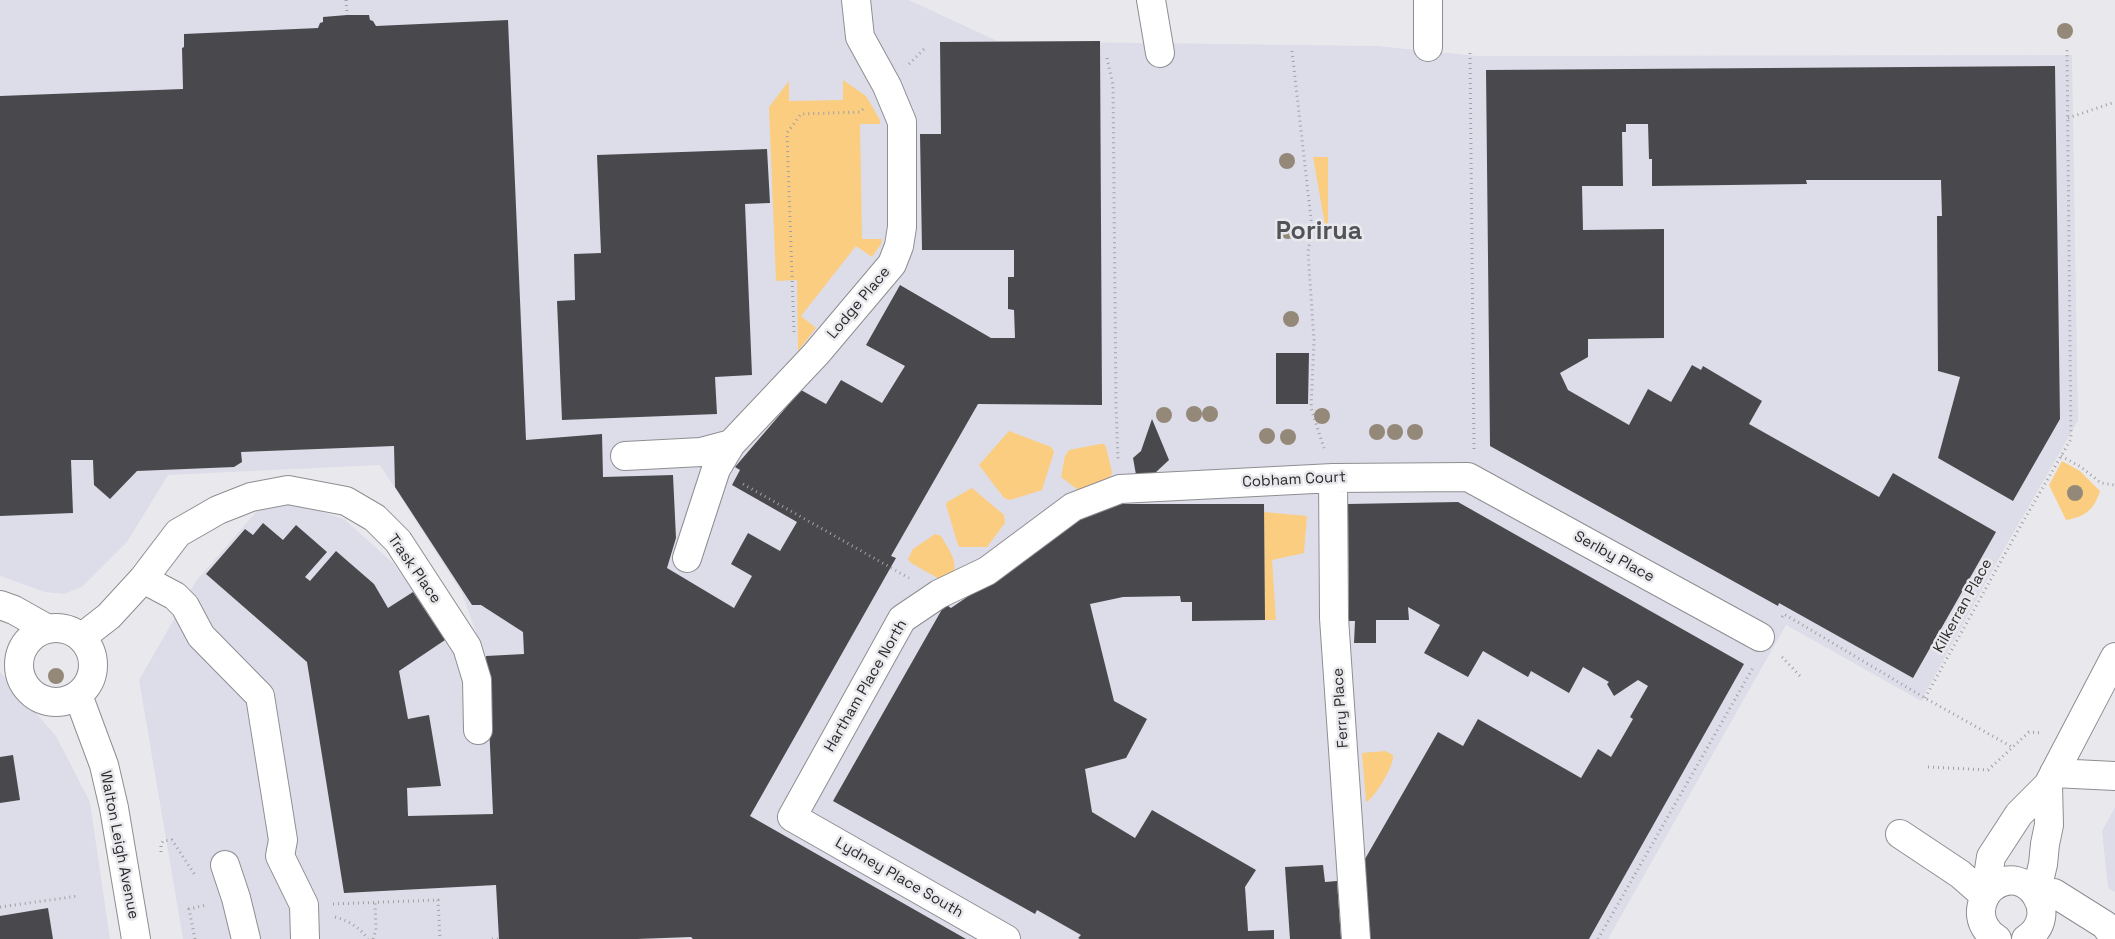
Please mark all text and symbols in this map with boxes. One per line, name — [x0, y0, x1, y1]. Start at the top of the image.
district label: Porirua — [1276, 217, 1362, 247]
street label: Lodge Place — [824, 263, 894, 343]
street label: Cobham Court — [1242, 468, 1346, 492]
street label: Serlby Place — [1571, 528, 1657, 586]
street label: Trask Place — [384, 531, 444, 607]
street label: Kilkerran Place — [1930, 556, 1996, 656]
street label: Hartham Place North — [821, 617, 911, 755]
street label: Ferry Place — [1329, 667, 1353, 749]
street label: Walton Leigh Avenue — [96, 769, 142, 921]
street label: Lydney Place South — [832, 834, 966, 922]

